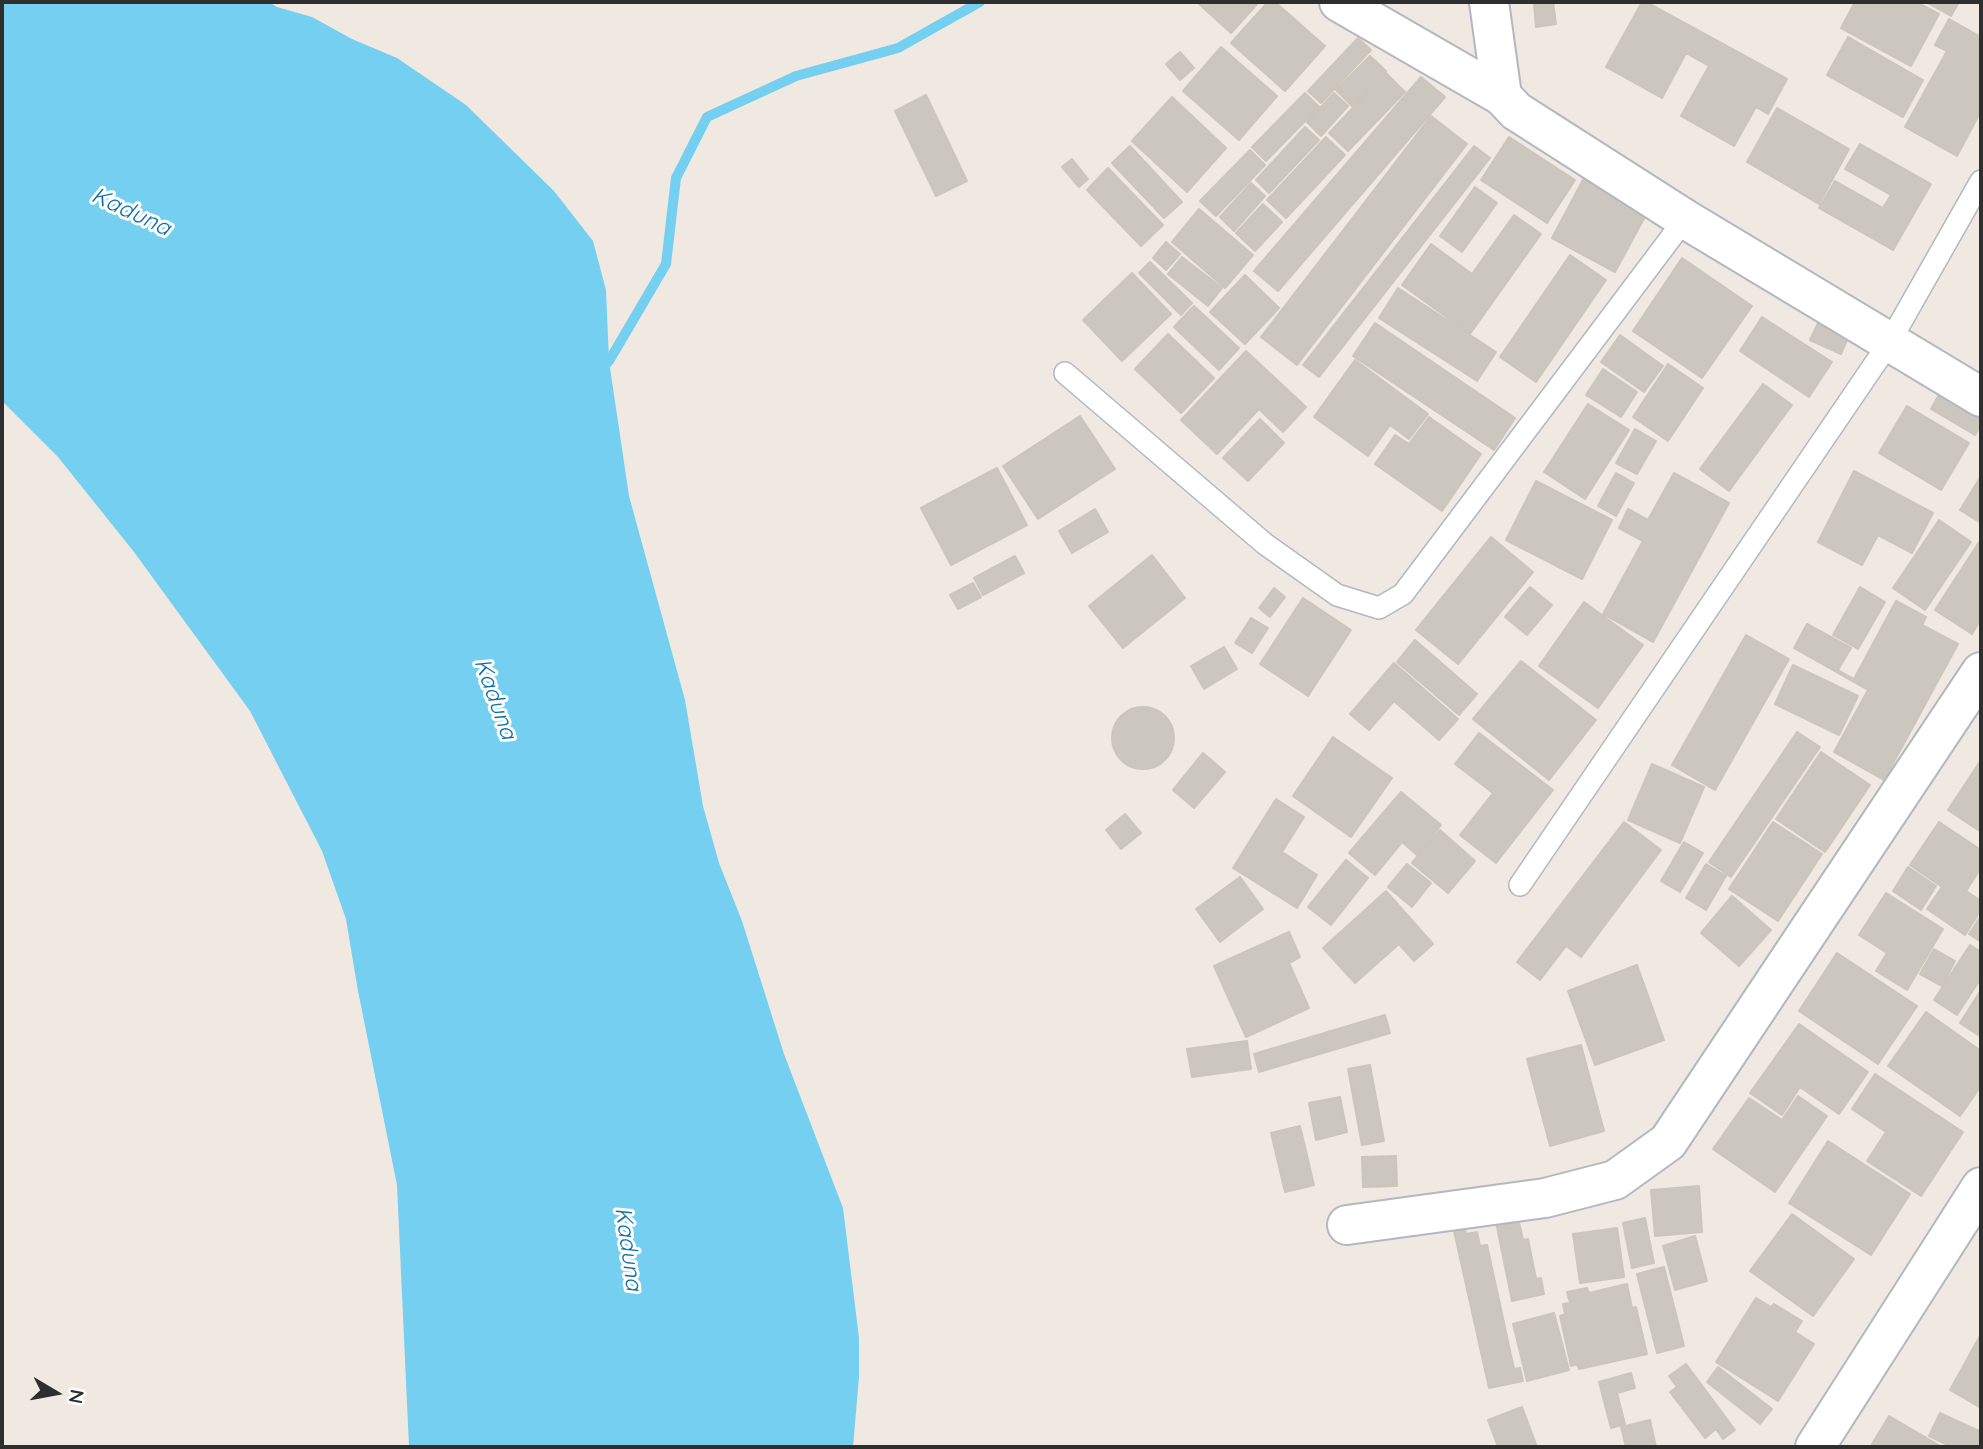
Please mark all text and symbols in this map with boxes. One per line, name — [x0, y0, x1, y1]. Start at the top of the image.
water label: Kaduna — [87, 182, 175, 242]
water label: Kaduna — [468, 655, 522, 743]
water label: Kaduna — [608, 1205, 648, 1293]
north arrow — [21, 1358, 91, 1428]
text: N — [64, 1388, 90, 1406]

